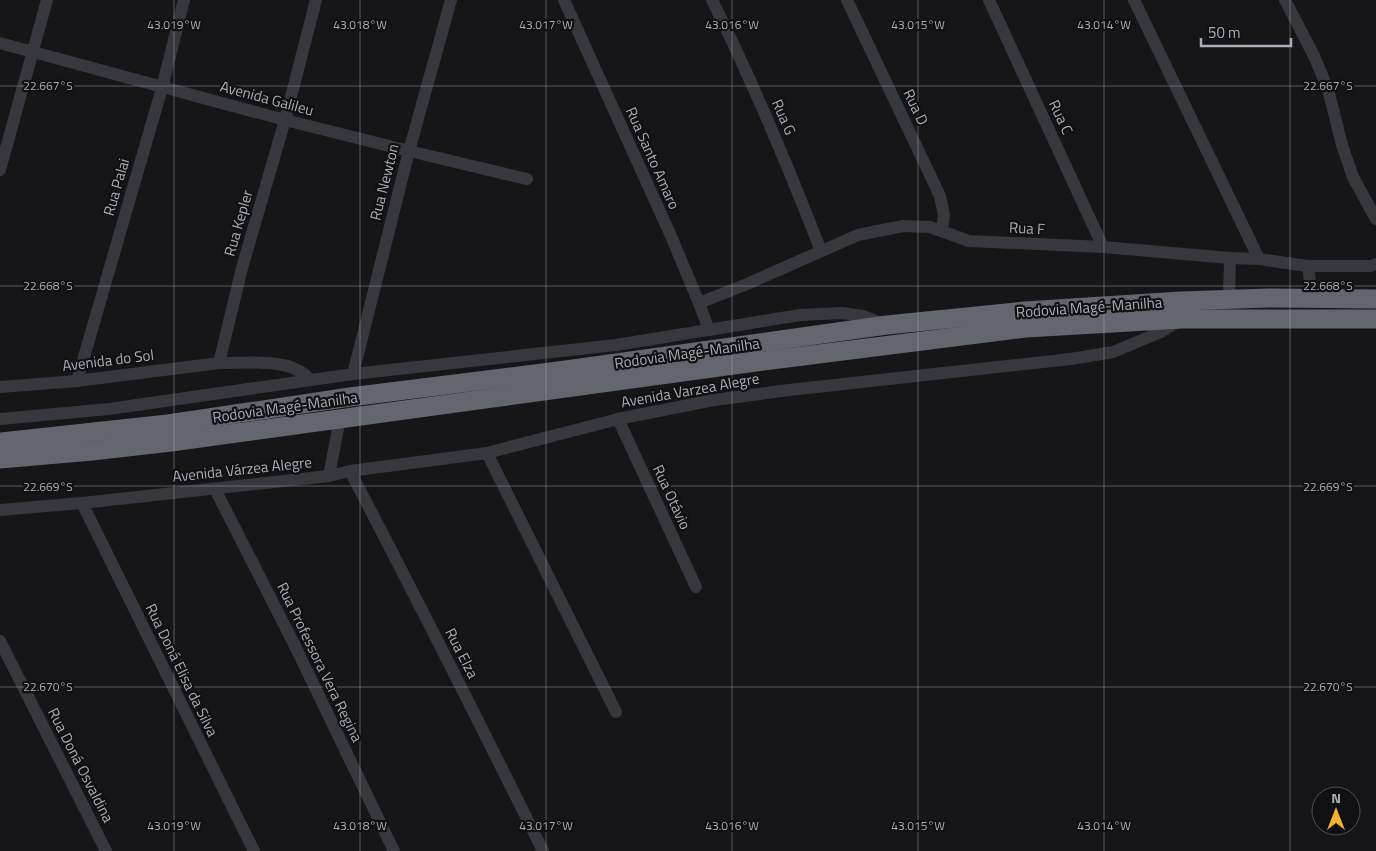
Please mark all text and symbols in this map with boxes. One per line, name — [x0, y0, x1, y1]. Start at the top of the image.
text: 43.019°W — [147, 15, 201, 34]
text: 43.018°W — [333, 15, 387, 34]
text: 43.017°W — [519, 15, 573, 34]
text: 43.016°W — [705, 15, 759, 34]
text: 43.015°W — [891, 15, 945, 34]
text: 43.014°W — [1077, 15, 1131, 34]
scale bar — [1201, 15, 1291, 47]
text: 50 m — [1208, 21, 1241, 44]
street label: Avenida Galileu — [218, 74, 316, 122]
text: 22.667°S — [23, 76, 73, 95]
text: 22.667°S — [1303, 76, 1353, 95]
street label: Rua D — [898, 85, 934, 129]
street label: Rua G — [766, 95, 802, 139]
street label: Rua C — [1043, 96, 1079, 138]
street label: Rua Santo Amaro — [620, 103, 686, 213]
street label: Rua Newton — [363, 141, 405, 223]
street label: Rua Palai — [97, 156, 135, 218]
street label: Rua Kepler — [218, 187, 258, 259]
street label: Rua F — [1008, 216, 1046, 240]
text: 22.668°S — [23, 276, 73, 295]
text: 22.668°S — [1303, 276, 1353, 295]
street label: Rodovia Magé-Manilha — [1015, 290, 1163, 324]
street label: Rodovia Magé-Manilha — [613, 331, 762, 375]
street label: Avenida do Sol — [61, 343, 155, 377]
street label: Avenida Varzea Alegre — [619, 367, 761, 413]
street label: Rodovia Magé-Manilha — [211, 385, 360, 429]
street label: Avenida Várzea Alegre — [171, 450, 313, 488]
street label: Rua Otávio — [647, 461, 697, 533]
text: 22.669°S — [23, 477, 73, 496]
text: 22.669°S — [1303, 477, 1353, 496]
street label: Rua Professora Vera Regina — [271, 578, 369, 746]
street label: Rua Doná Elisa da Silva — [140, 600, 224, 741]
street label: Rua Elza — [439, 624, 485, 683]
text: 22.670°S — [23, 677, 73, 696]
text: 22.670°S — [1303, 677, 1353, 696]
street label: Rua Doná Osvaldina — [42, 704, 120, 827]
north arrow — [1311, 786, 1361, 836]
text: N — [1331, 787, 1341, 808]
text: 43.019°W — [147, 816, 201, 835]
text: 43.018°W — [333, 816, 387, 835]
text: 43.017°W — [519, 816, 573, 835]
text: 43.016°W — [705, 816, 759, 835]
text: 43.015°W — [891, 816, 945, 835]
text: 43.014°W — [1077, 816, 1131, 835]

